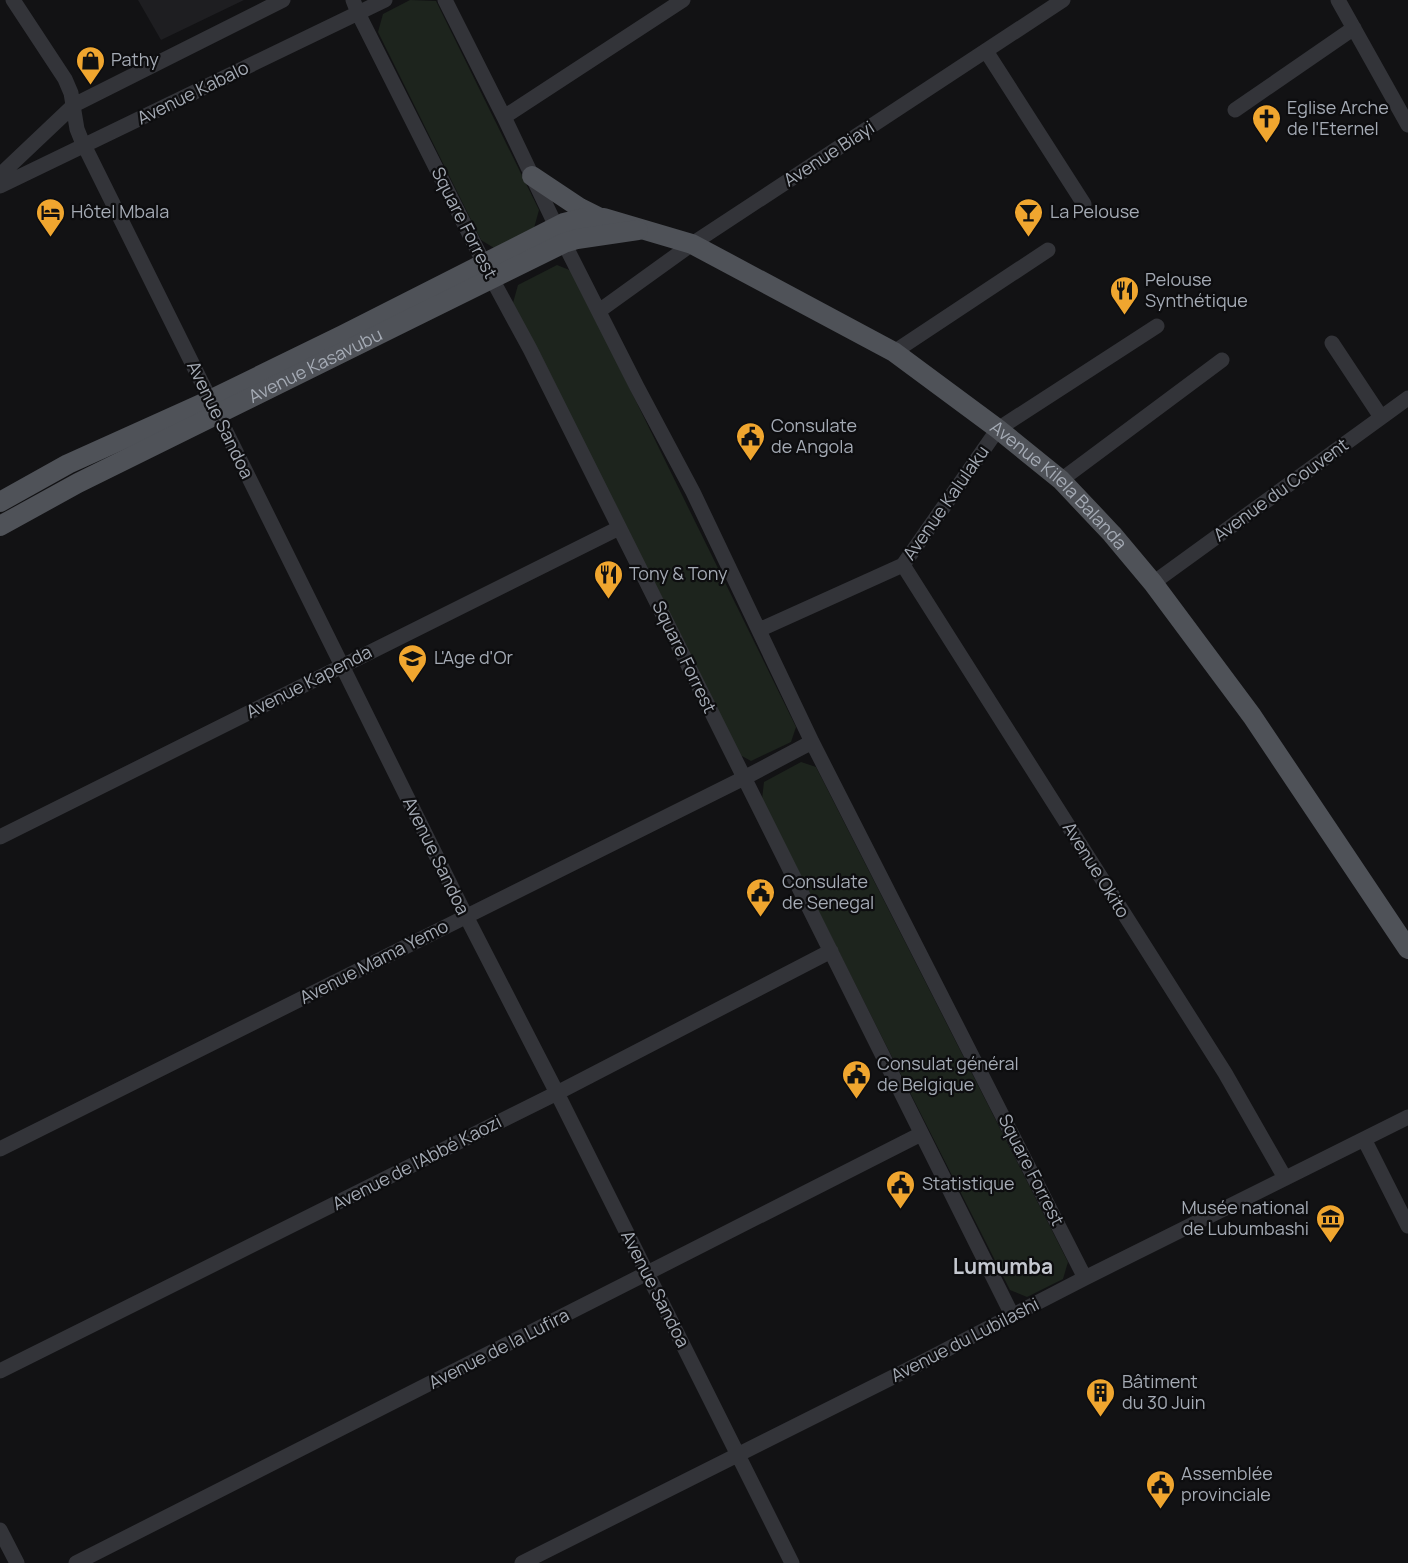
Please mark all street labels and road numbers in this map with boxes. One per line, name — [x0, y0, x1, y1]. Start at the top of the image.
street label: Avenue Kabalo — [133, 55, 252, 130]
street label: Avenue Biayi — [778, 115, 878, 191]
street label: Square Forrest — [426, 163, 503, 282]
street label: Avenue Kasavubu — [244, 322, 386, 408]
street label: Avenue Sandoa — [182, 357, 260, 482]
street label: Avenue Kilela Balanda — [986, 414, 1133, 554]
street label: Avenue du Couvent — [1208, 432, 1353, 546]
street label: Avenue Kalulaku — [897, 440, 994, 564]
street label: Square Forrest — [647, 596, 722, 717]
street label: Avenue Kapenda — [242, 639, 376, 723]
street label: Avenue Sandoa — [398, 793, 476, 918]
street label: Avenue Okito — [1058, 817, 1136, 922]
street label: Avenue Mama Yemo — [295, 913, 452, 1009]
street label: Avenue de l'Abbé Kaozi — [328, 1109, 505, 1215]
street label: Square Forrest — [993, 1110, 1070, 1229]
street label: Avenue Sandoa — [616, 1226, 696, 1351]
street label: Avenue du Lubilashi — [886, 1291, 1043, 1387]
street label: Avenue de la Lufira — [424, 1302, 573, 1394]

